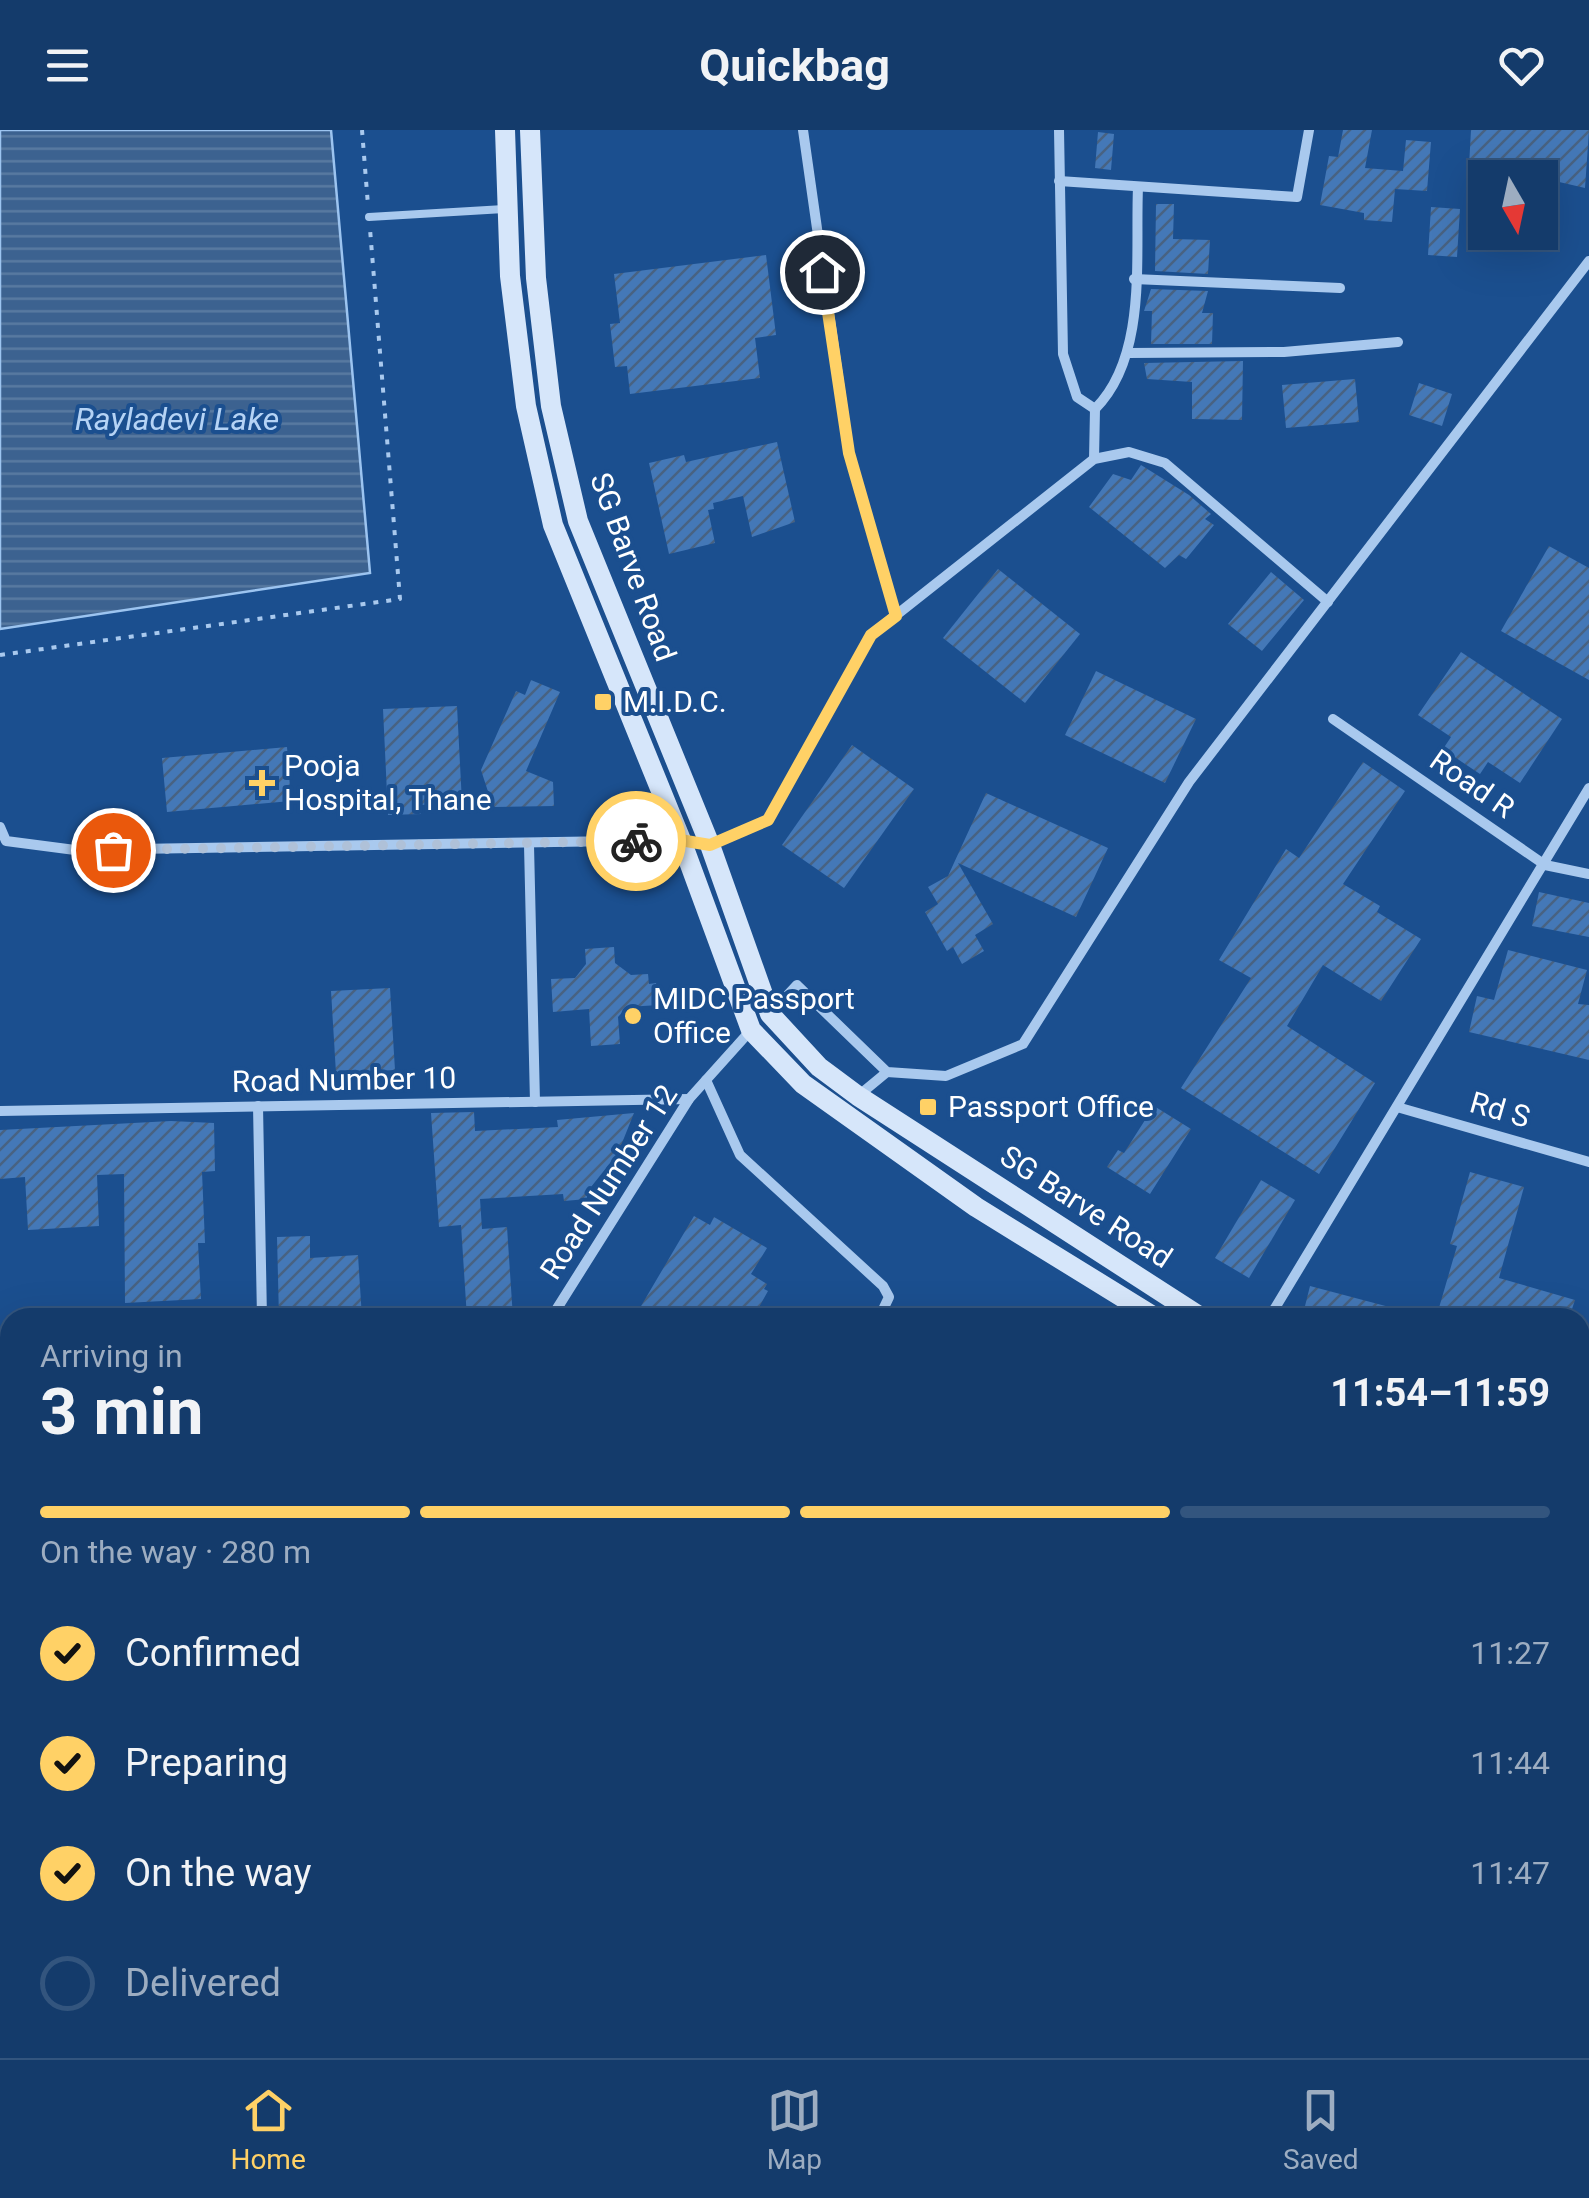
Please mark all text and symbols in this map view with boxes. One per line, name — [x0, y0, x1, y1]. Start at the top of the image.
icon: menu — [40, 38, 95, 93]
icon: heart — [1494, 38, 1549, 93]
text: Quickbag — [699, 39, 890, 92]
north arrow — [1468, 160, 1558, 250]
map controls — [1468, 160, 1558, 250]
pin — [780, 230, 865, 315]
icon: home — [795, 245, 850, 300]
water label: Rayladevi Lake — [75, 400, 279, 438]
street label: SG Barve Road — [583, 468, 684, 666]
place label: M.I.D.C. — [623, 684, 727, 719]
marker: M.I.D.C. — [592, 691, 614, 713]
street label: Road R — [1423, 742, 1521, 825]
place label: Pooja Hospital, Thane — [284, 748, 492, 817]
marker: Pooja Hospital, Thane — [249, 770, 275, 796]
courier — [586, 791, 686, 891]
pin — [71, 808, 156, 893]
icon: bike — [609, 814, 664, 869]
icon: bag — [86, 823, 141, 878]
place label: MIDC Passport Office — [653, 981, 855, 1050]
marker: MIDC Passport Office — [622, 1005, 644, 1027]
street label: Road Number 10 — [231, 1060, 457, 1099]
street label: Road Number 12 — [533, 1078, 684, 1285]
street label: Rd S — [1466, 1084, 1534, 1135]
place label: Passport Office — [948, 1089, 1154, 1124]
marker: Passport Office — [917, 1096, 939, 1118]
street label: SG Barve Road — [994, 1138, 1179, 1275]
text: Arriving in — [40, 1337, 183, 1375]
text: 11:54–11:59 — [1330, 1371, 1550, 1415]
text: 3 min — [40, 1374, 203, 1450]
text: On the way · 280 m — [40, 1533, 311, 1571]
icon: check — [40, 1626, 95, 1681]
text: Confirmed — [125, 1631, 301, 1675]
text: 11:27 — [1470, 1634, 1550, 1672]
icon: check — [40, 1736, 95, 1791]
text: Preparing — [125, 1741, 288, 1785]
text: 11:44 — [1470, 1744, 1550, 1782]
icon: check — [40, 1846, 95, 1901]
text: On the way — [125, 1851, 311, 1895]
text: 11:47 — [1470, 1854, 1550, 1892]
text: Delivered — [125, 1961, 281, 2005]
tab: Home — [230, 2083, 306, 2176]
tab: Map — [767, 2083, 822, 2176]
tab: Saved — [1283, 2083, 1359, 2176]

